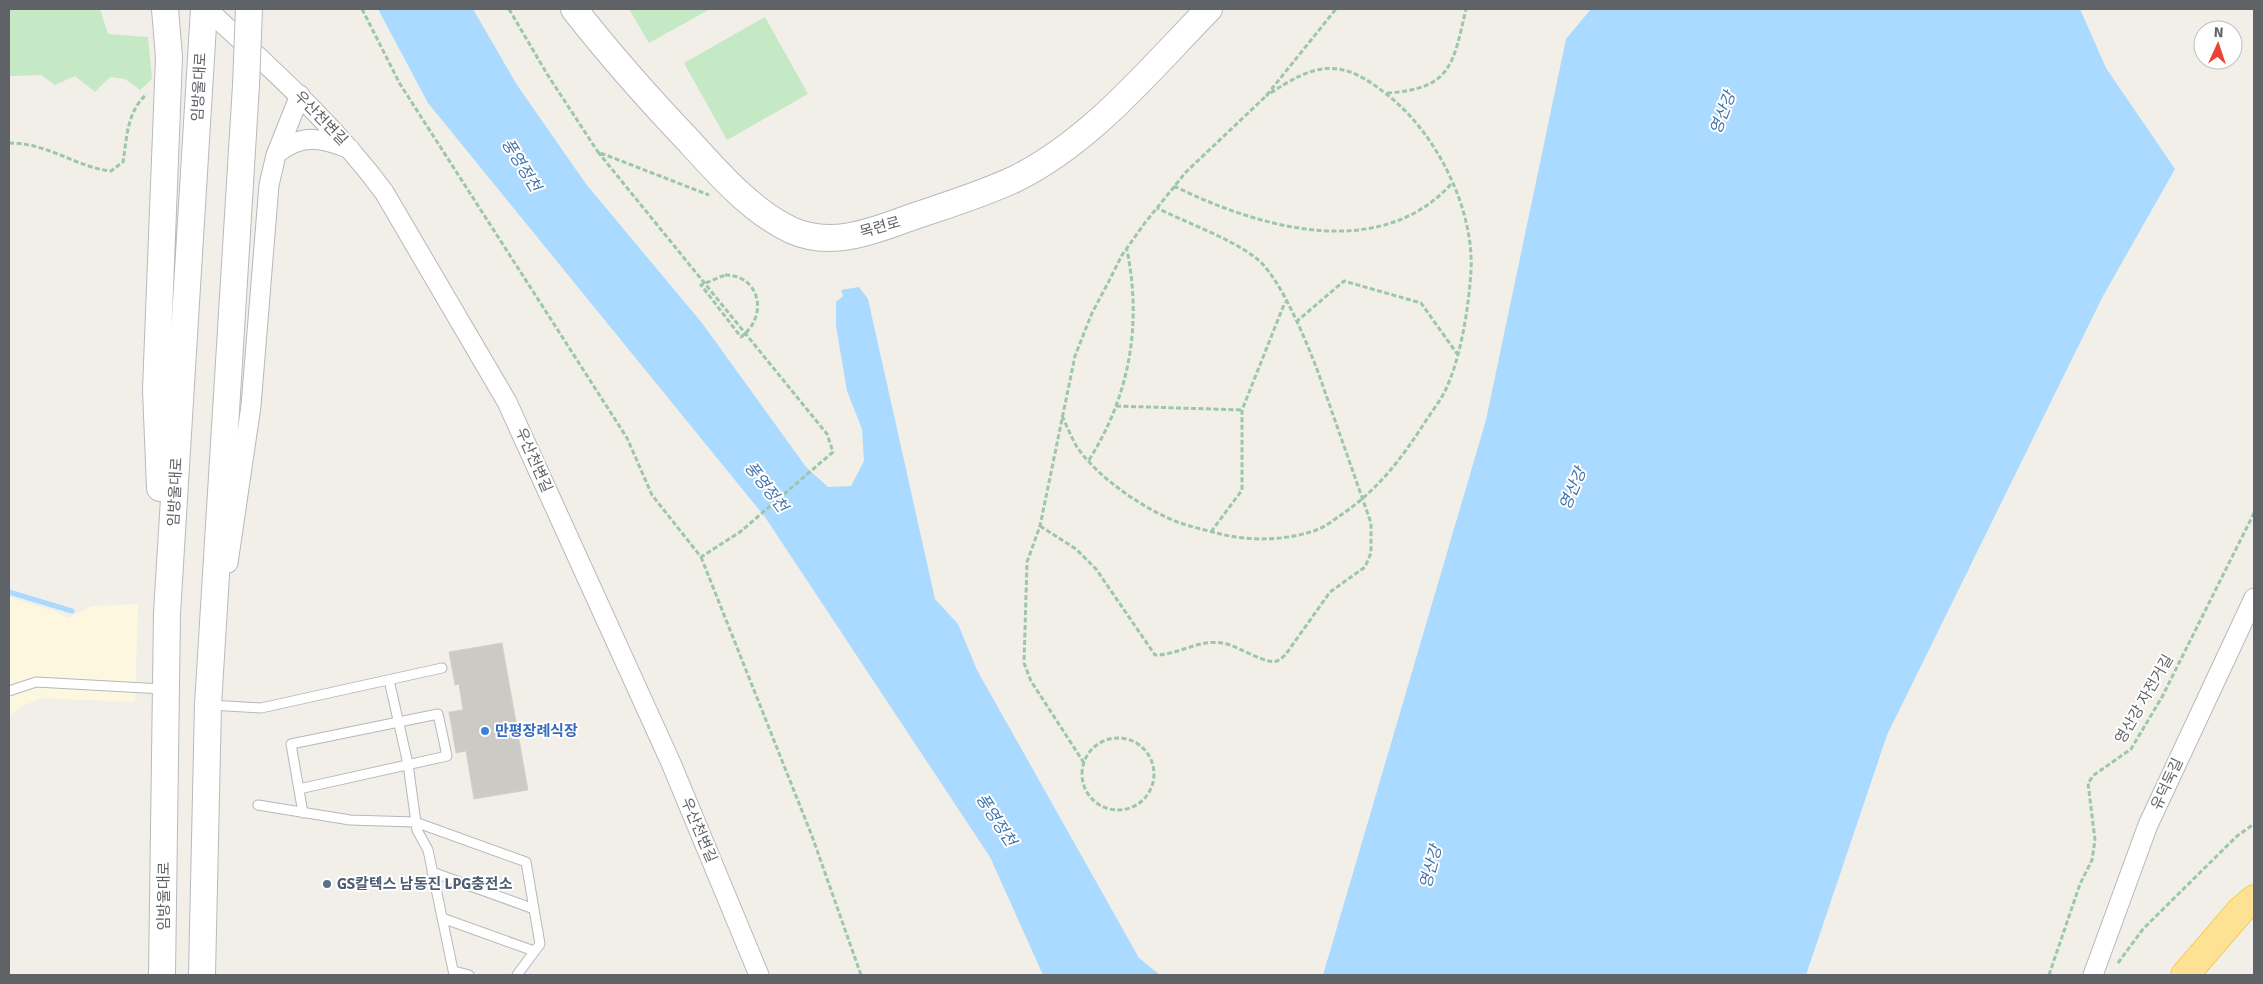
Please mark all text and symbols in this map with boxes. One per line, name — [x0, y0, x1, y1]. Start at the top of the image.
north arrow — [2193, 20, 2243, 70]
text: N — [2213, 24, 2224, 41]
street label: 임방울대로 — [188, 52, 210, 122]
street label: 우산천변길 — [291, 87, 351, 149]
water label: 영산강 — [1706, 87, 1741, 137]
water label: 풍영정천 — [497, 135, 546, 197]
street label: 목련로 — [858, 213, 902, 241]
street label: 우산천변길 — [512, 425, 556, 495]
street label: 임방울대로 — [164, 457, 186, 527]
water label: 풍영정천 — [740, 458, 793, 518]
water label: 영산강 — [1555, 463, 1592, 513]
street label: 영산강 자전거길 — [2111, 651, 2177, 747]
place label: 만평장례식장 — [495, 722, 578, 740]
marker: 만평장례식장 — [479, 725, 491, 737]
street label: 유덕둑길 — [2147, 755, 2187, 813]
water label: 풍영정천 — [972, 790, 1022, 852]
street label: 우산천변길 — [677, 795, 721, 865]
water label: 영산강 — [1416, 841, 1447, 891]
street label: 임방울대로 — [155, 861, 173, 931]
place label: GS칼텍스 남동진 LPG충전소 — [337, 875, 513, 893]
marker: GS칼텍스 남동진 LPG충전소 — [321, 878, 333, 890]

